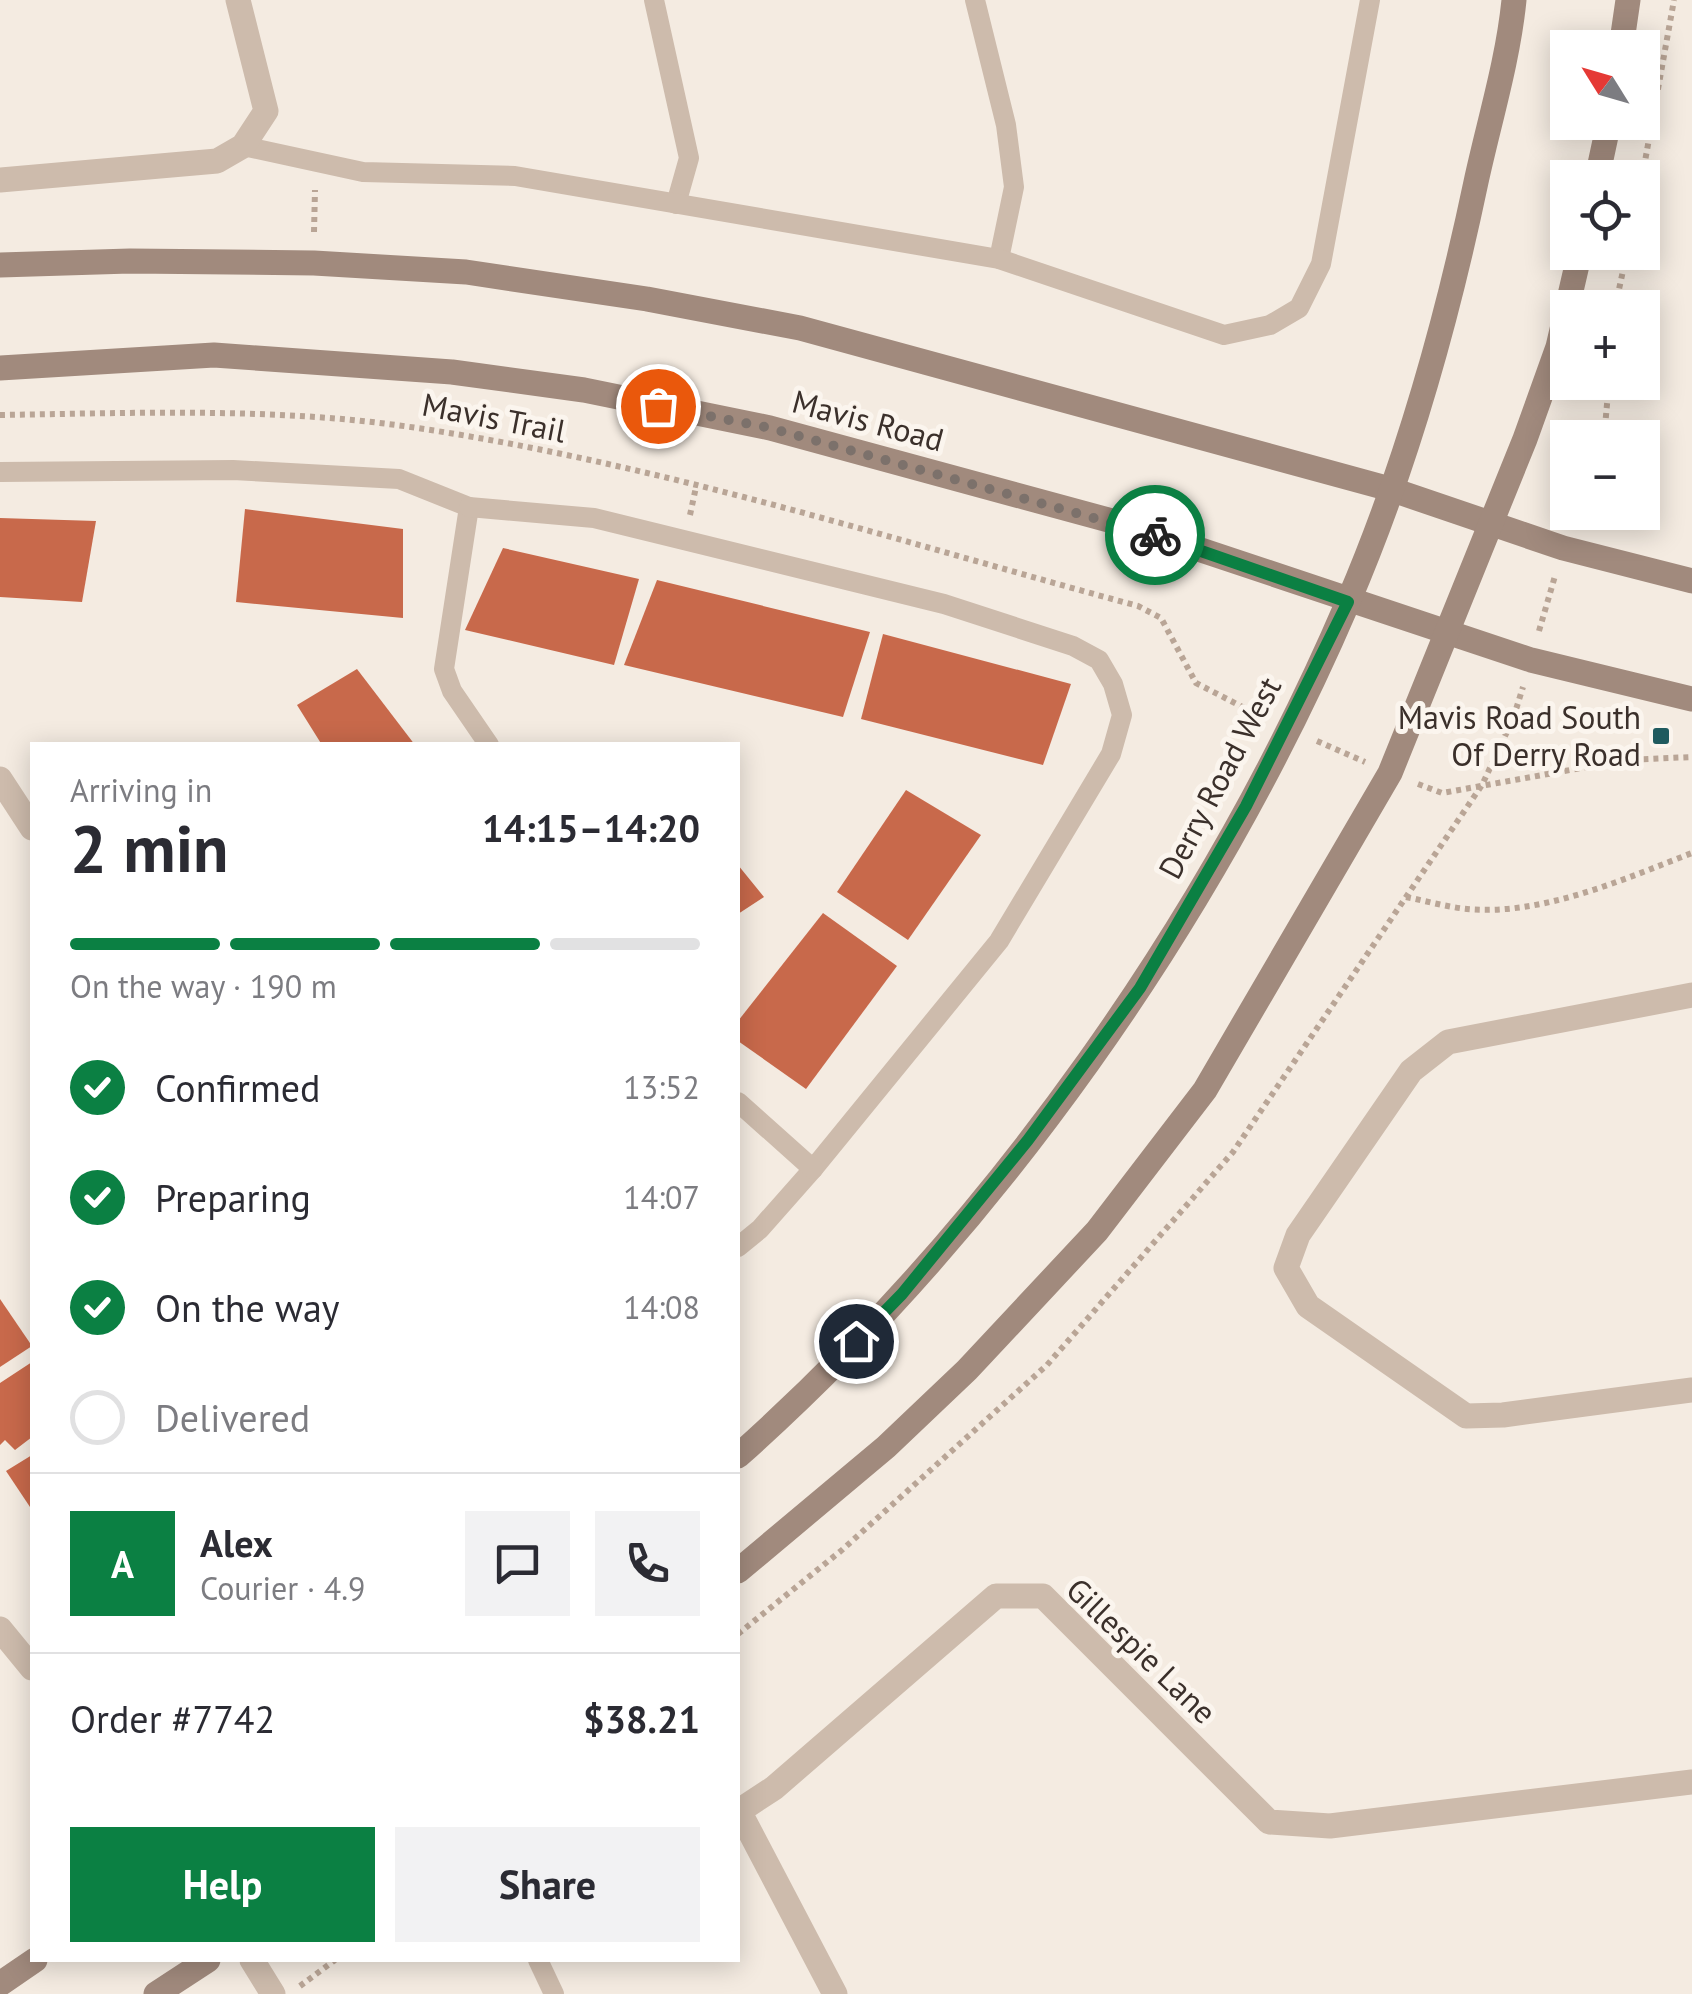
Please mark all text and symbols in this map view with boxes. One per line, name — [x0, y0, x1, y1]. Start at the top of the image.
north arrow — [1550, 30, 1660, 140]
map controls — [1550, 30, 1660, 530]
button: locate — [1550, 160, 1660, 270]
button: + — [1550, 290, 1660, 400]
pin — [616, 364, 701, 449]
icon: bag — [631, 379, 686, 434]
street label: Mavis Road — [788, 380, 949, 460]
street label: Mavis Trail — [419, 383, 570, 452]
button: − — [1550, 420, 1660, 530]
courier — [1105, 485, 1205, 585]
icon: bike — [1128, 508, 1183, 563]
street label: Derry Road West — [1148, 669, 1290, 886]
place label: Mavis Road South Of Derry Road — [1398, 696, 1641, 775]
marker: Mavis Road South Of Derry Road — [1650, 725, 1672, 747]
text: Arriving in — [70, 769, 212, 811]
text: 14:15–14:20 — [482, 803, 700, 852]
text: 2 min — [70, 806, 229, 890]
text: On the way · 190 m — [70, 965, 337, 1007]
icon: check — [70, 1060, 125, 1115]
text: Confirmed — [155, 1063, 321, 1112]
text: 13:52 — [623, 1066, 700, 1108]
icon: check — [70, 1170, 125, 1225]
text: Preparing — [155, 1173, 311, 1222]
text: 14:07 — [623, 1176, 700, 1218]
icon: check — [70, 1280, 125, 1335]
text: On the way — [155, 1283, 340, 1332]
text: 14:08 — [623, 1286, 700, 1328]
pin — [814, 1299, 899, 1384]
icon: home — [829, 1314, 884, 1369]
text: Delivered — [155, 1393, 310, 1442]
button: chat — [465, 1511, 570, 1616]
button: phone — [595, 1511, 700, 1616]
text: Alex — [200, 1518, 273, 1567]
text: A — [111, 1539, 134, 1588]
text: Courier · 4.9 — [200, 1567, 366, 1609]
street label: Gillespie Lane — [1058, 1568, 1226, 1732]
text: Order #7742 — [70, 1694, 275, 1743]
text: $38.21 — [583, 1694, 700, 1743]
button: Help — [70, 1827, 375, 1942]
button: Share — [395, 1827, 700, 1942]

